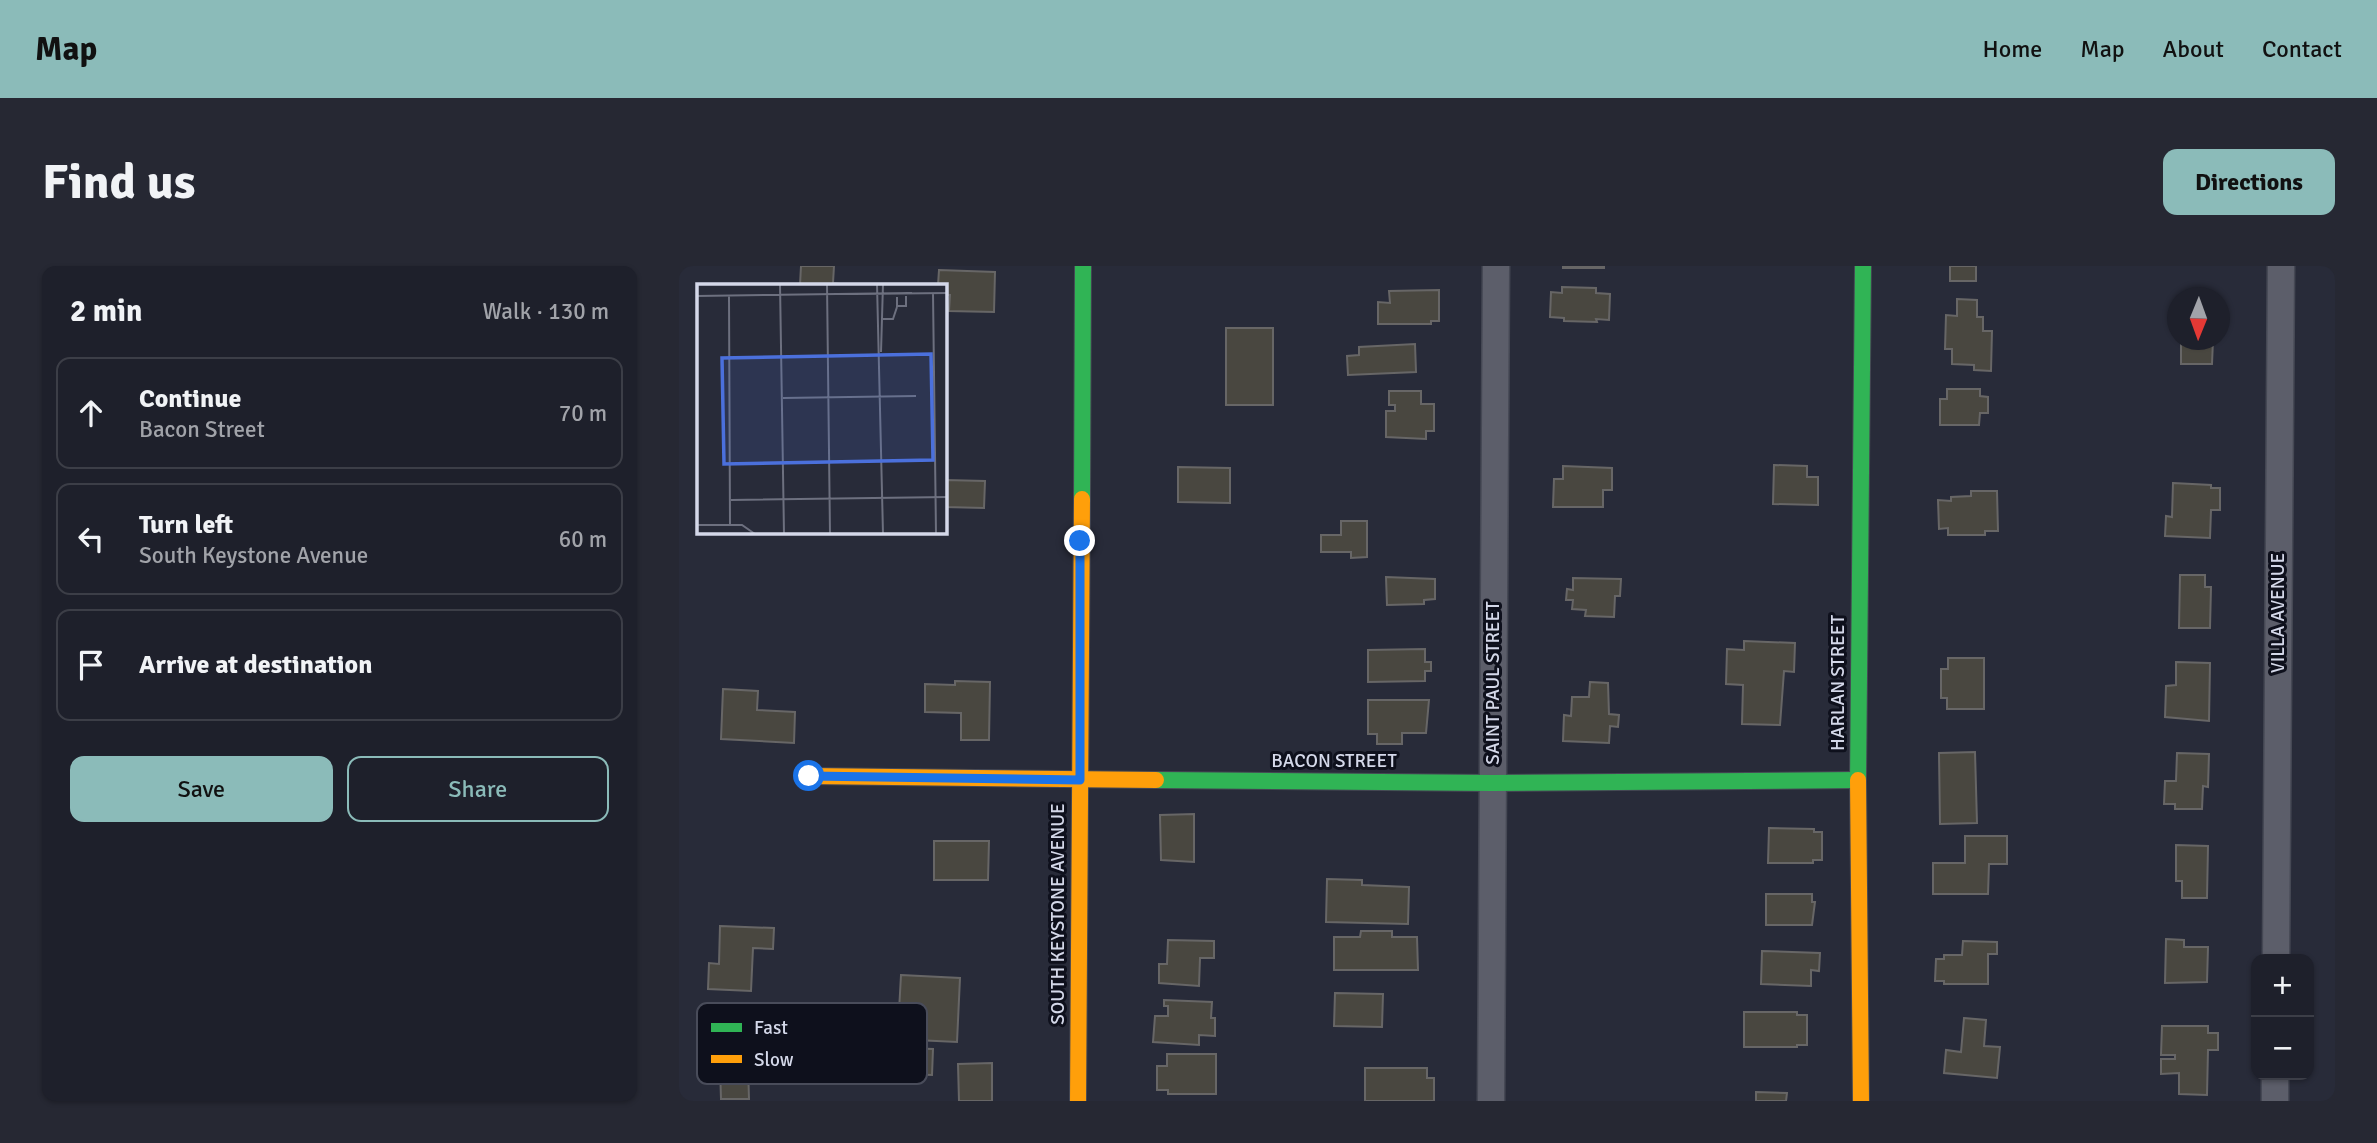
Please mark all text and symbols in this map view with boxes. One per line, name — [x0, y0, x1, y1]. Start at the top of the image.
text: Map — [35, 29, 97, 70]
text: Home — [1982, 34, 2042, 64]
text: Map — [2080, 34, 2125, 64]
text: About — [2163, 34, 2224, 64]
text: Contact — [2262, 34, 2342, 64]
button: Directions — [2163, 149, 2335, 215]
text: Find us — [42, 152, 195, 212]
inset map — [697, 284, 947, 534]
north arrow — [2167, 287, 2230, 350]
text: 2 min — [70, 293, 142, 330]
text: Walk · 130 m — [483, 297, 609, 326]
text: Continue — [139, 383, 241, 415]
icon: ahead — [72, 394, 110, 432]
text: 70 m — [559, 399, 607, 428]
text: Bacon Street — [139, 415, 265, 444]
text: Turn left — [139, 509, 233, 541]
icon: left — [72, 520, 110, 558]
text: 60 m — [559, 525, 607, 554]
route end — [1064, 525, 1095, 556]
text: South Keystone Avenue — [139, 541, 368, 570]
street label: VILLA AVENUE — [2266, 553, 2290, 673]
street label: SAINT PAUL STREET — [1481, 601, 1505, 765]
street label: HARLAN STREET — [1826, 614, 1850, 751]
icon: arrive — [72, 646, 110, 684]
text: Arrive at destination — [139, 649, 372, 681]
street label: BACON STREET — [1271, 749, 1397, 773]
button: Save — [70, 756, 333, 822]
button: Share — [347, 756, 609, 822]
route start — [793, 760, 824, 791]
street label: SOUTH KEYSTONE AVENUE — [1046, 803, 1070, 1025]
map controls — [2251, 954, 2314, 1080]
button: + — [2251, 954, 2314, 1017]
legend — [697, 1003, 927, 1084]
text: Fast — [754, 1016, 788, 1040]
button: − — [2251, 1017, 2314, 1080]
text: Slow — [754, 1048, 794, 1072]

